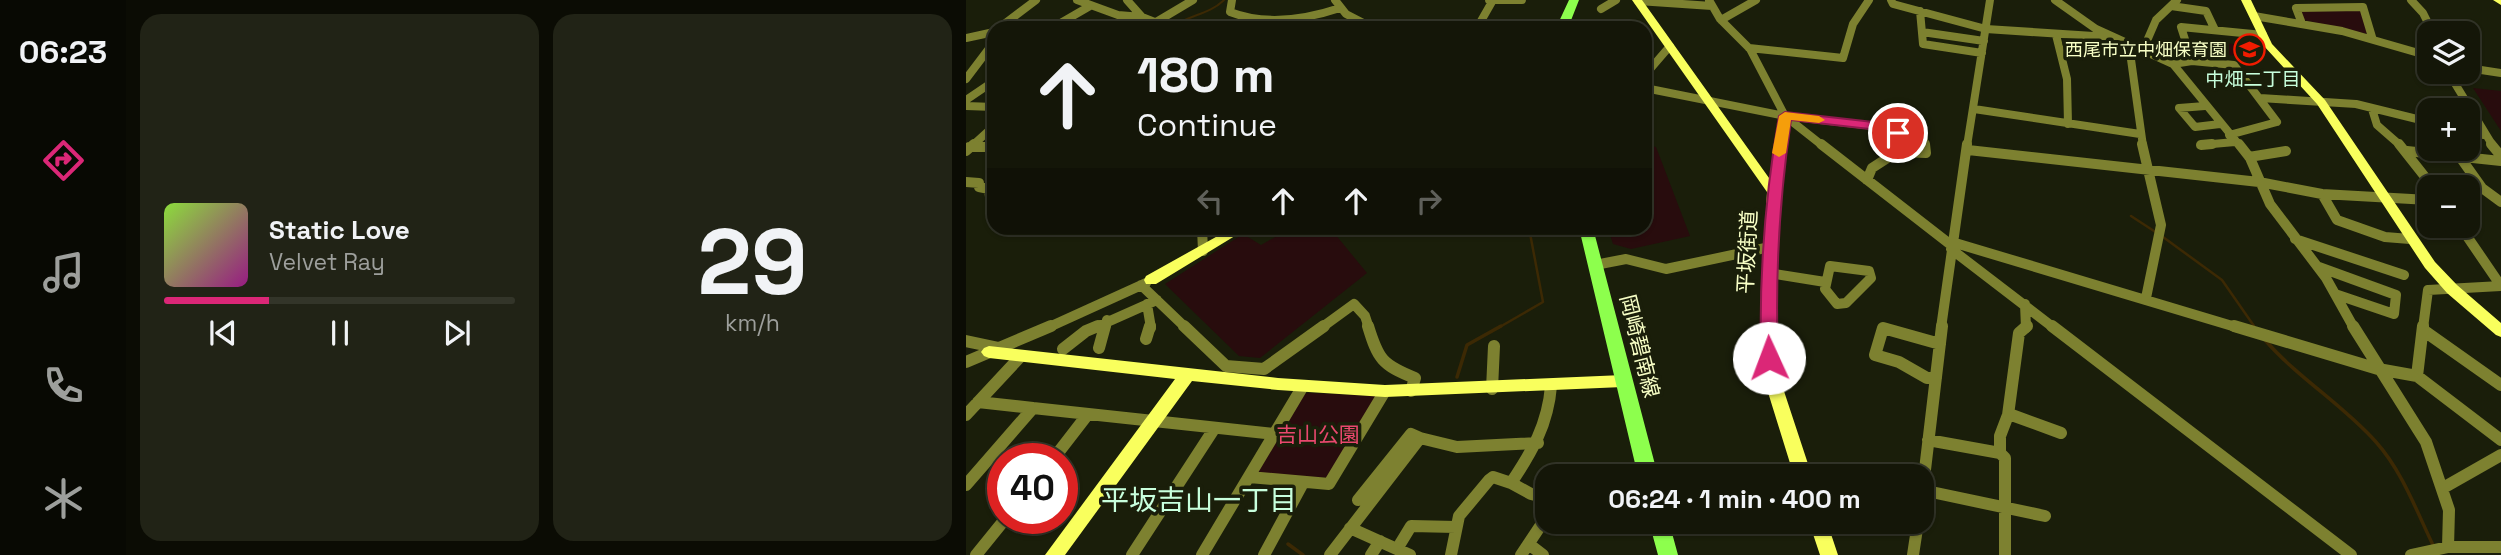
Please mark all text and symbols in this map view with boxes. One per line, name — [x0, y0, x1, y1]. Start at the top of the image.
map controls — [2417, 21, 2480, 238]
button: layers — [2417, 21, 2480, 84]
text: 06:23 — [19, 32, 107, 72]
school or university icon: 西尾市立中畑保育園 — [2233, 32, 2267, 66]
place label: 西尾市立中畑保育園 — [2065, 38, 2227, 61]
text: 180 m — [1137, 44, 1275, 106]
icon: ahead — [1022, 49, 1113, 140]
district label: 中畑二丁目 — [2205, 67, 2301, 92]
button: + — [2417, 98, 2480, 161]
pin — [1868, 103, 1928, 163]
text: Continue — [1137, 105, 1277, 145]
icon: arrive — [1879, 114, 1917, 152]
icon: directions — [39, 136, 88, 185]
button: − — [2417, 175, 2480, 238]
icon: left — [1191, 182, 1229, 220]
icon: ahead — [1264, 182, 1302, 220]
icon: ahead — [1337, 182, 1375, 220]
icon: right — [1410, 182, 1448, 220]
text: 29 — [698, 204, 807, 321]
street label: 平坂街道 — [1731, 209, 1763, 295]
text: Static Love — [269, 213, 410, 247]
text: Velvet Ray — [269, 247, 385, 277]
icon: music — [39, 248, 88, 297]
street label: 岡崎碧南線 — [1614, 292, 1666, 400]
text: km/h — [725, 308, 780, 338]
icon: previous — [204, 314, 242, 352]
icon: pause — [321, 314, 359, 352]
icon: next — [438, 314, 476, 352]
position arrow — [1732, 321, 1806, 395]
icon: phone — [39, 361, 88, 410]
park label: 吉山公園 — [1276, 421, 1360, 448]
speed limit sign: 40 — [987, 443, 1078, 534]
icon: climate — [39, 474, 88, 523]
district label: 平坂吉山一丁目 — [1101, 482, 1297, 518]
text: 06:24 · 1 min · 400 m — [1608, 482, 1861, 516]

